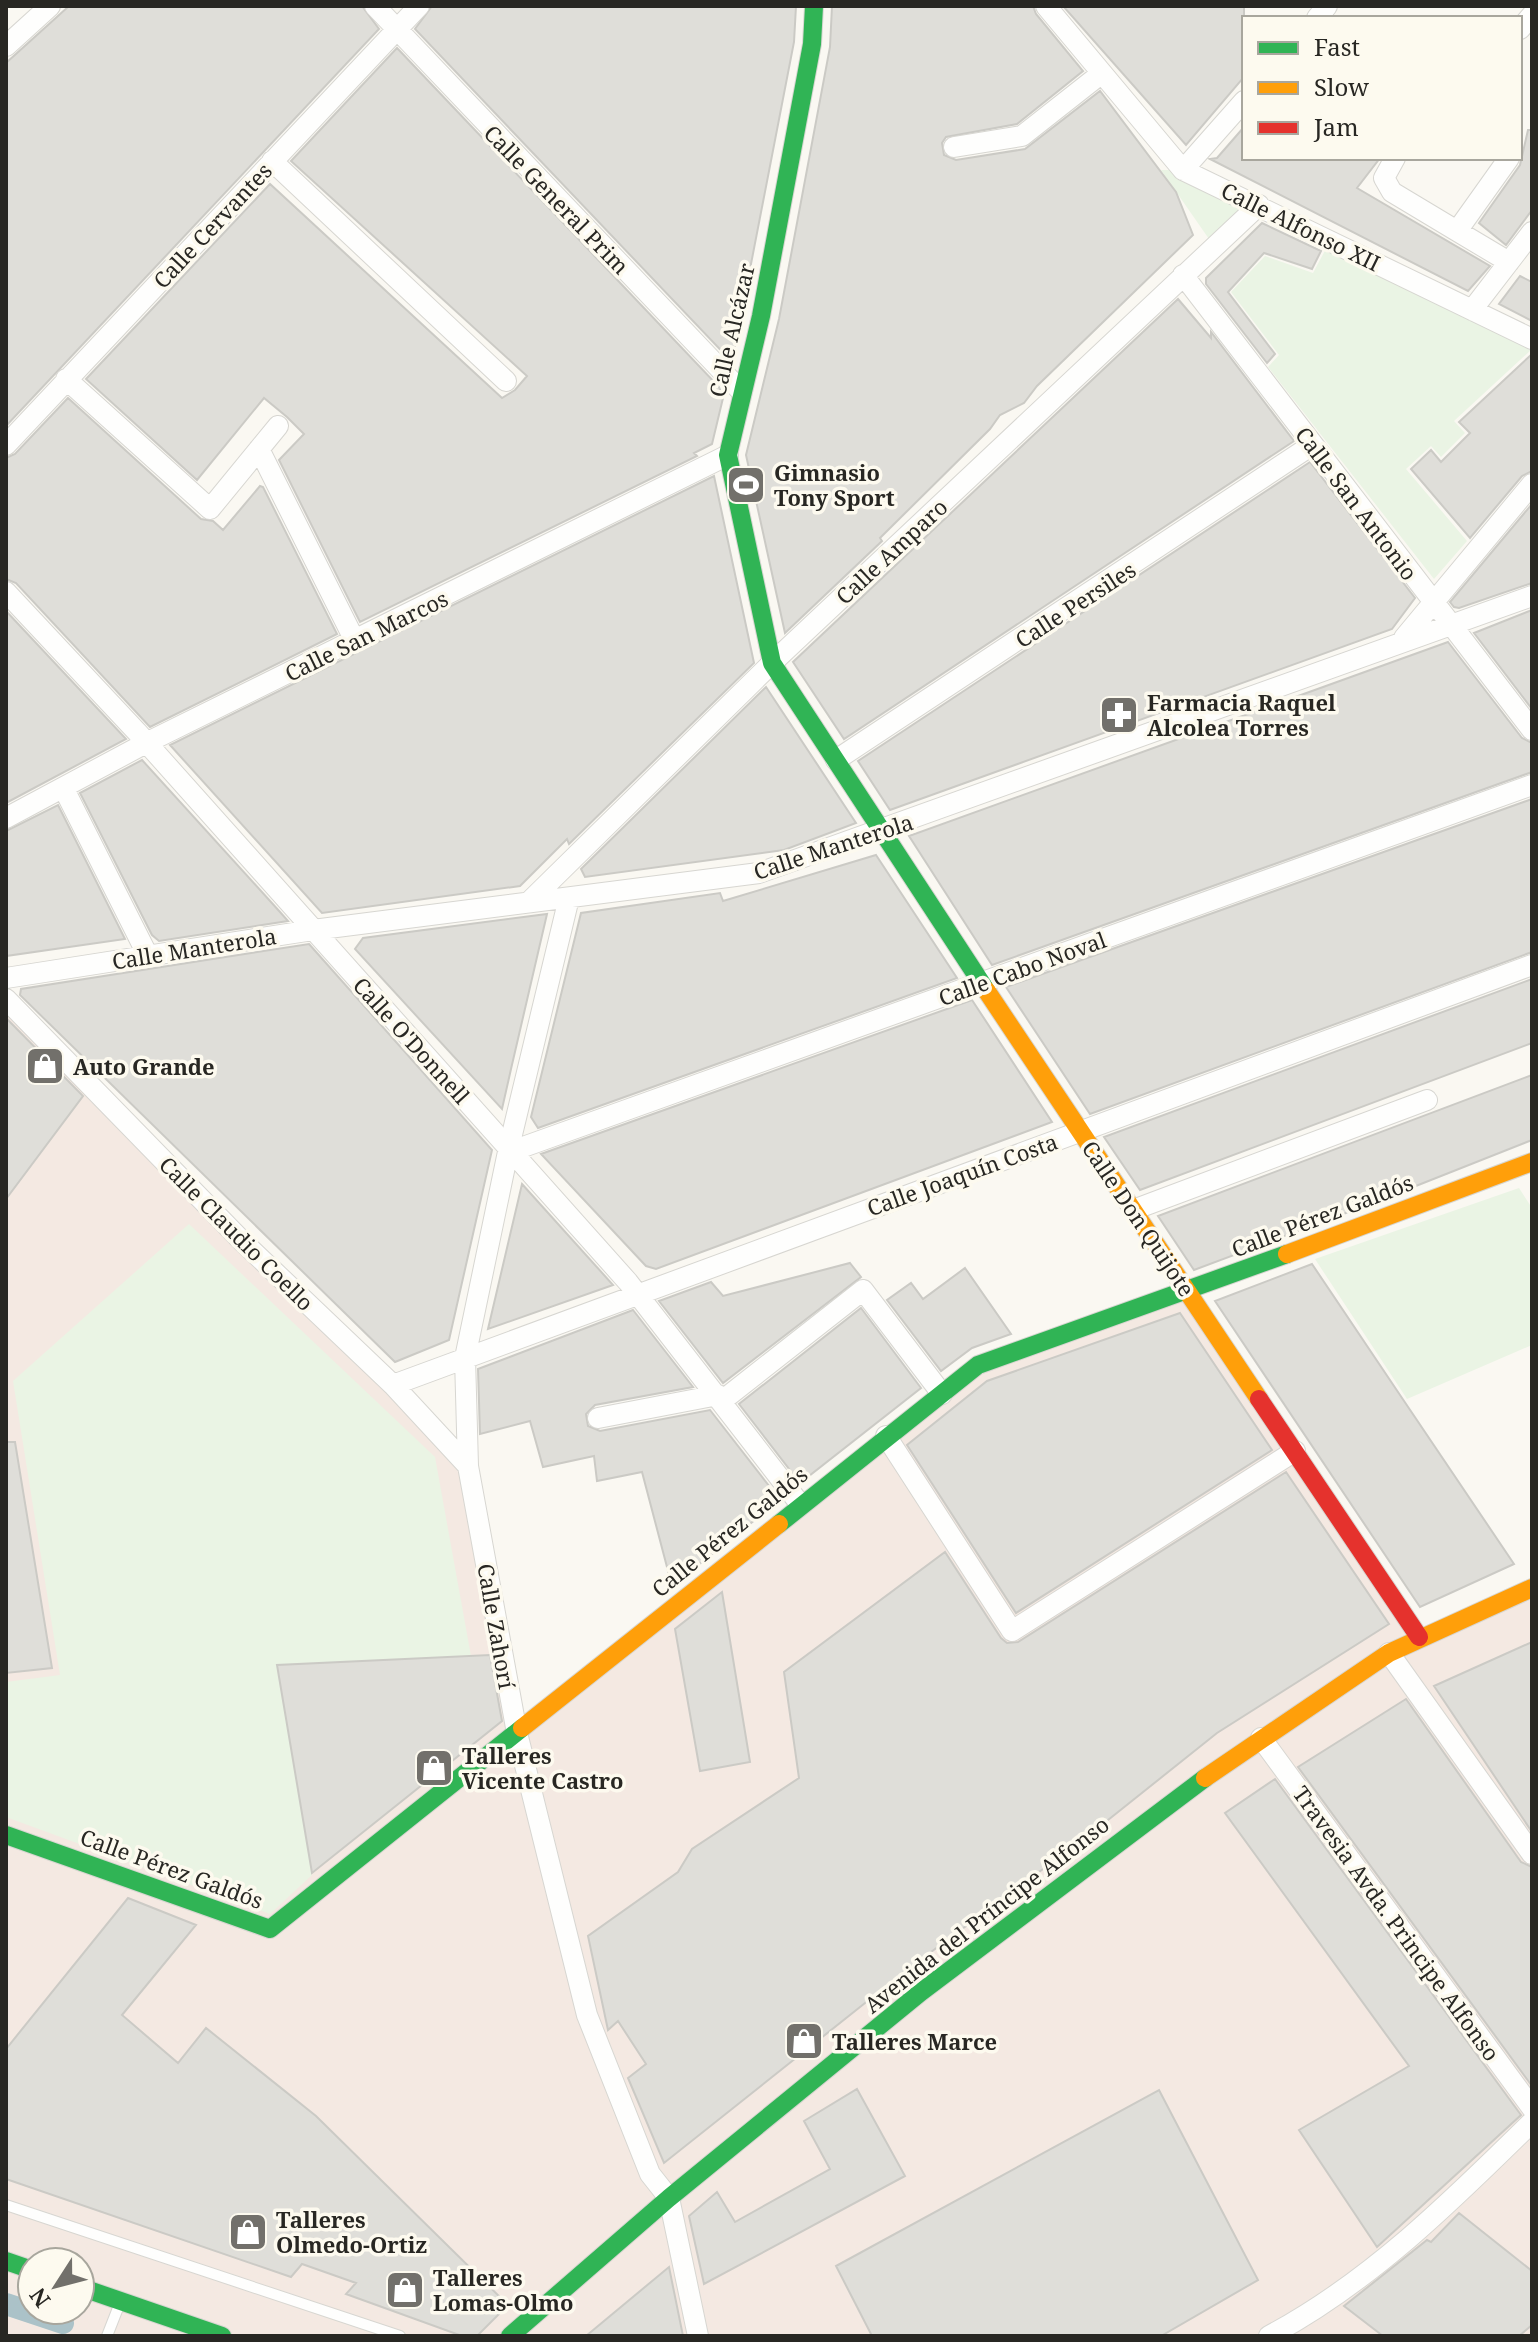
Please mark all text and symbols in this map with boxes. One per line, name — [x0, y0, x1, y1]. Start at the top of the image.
legend — [1242, 16, 1522, 160]
text: Fast — [1314, 30, 1360, 63]
text: Slow — [1314, 70, 1369, 103]
text: Jam — [1313, 110, 1359, 143]
street label: Calle General Prim — [478, 118, 636, 280]
street label: Calle Cervantes — [146, 156, 278, 294]
street label: Calle Alfonso XII — [1217, 175, 1385, 277]
street label: Calle Alcázar — [701, 259, 761, 400]
street label: Calle San Antonio — [1289, 420, 1425, 586]
place label: Gimnasio Tony Sport — [774, 457, 895, 512]
sports icon: Gimnasio Tony Sport — [725, 464, 767, 506]
street label: Calle Amparo — [829, 492, 953, 610]
street label: Calle Persiles — [1009, 554, 1141, 654]
street label: Calle San Marcos — [279, 582, 453, 688]
place label: Farmacia Raquel Alcolea Torres — [1147, 687, 1336, 742]
pharmacy icon: Farmacia Raquel Alcolea Torres — [1098, 694, 1140, 736]
street label: Calle Manterola — [749, 806, 917, 886]
street label: Calle Manterola — [110, 920, 278, 976]
street label: Calle Cabo Noval — [934, 924, 1110, 1012]
street label: Calle O'Donnell — [347, 970, 477, 1110]
shop icon: Auto Grande — [24, 1045, 66, 1087]
place label: Auto Grande — [73, 1051, 215, 1081]
street label: Calle Joaquín Costa — [863, 1126, 1061, 1222]
street label: Calle Don Quijote — [1076, 1134, 1202, 1302]
street label: Calle Claudio Coello — [153, 1149, 321, 1317]
street label: Calle Pérez Galdós — [1227, 1167, 1417, 1263]
street label: Calle Pérez Galdós — [645, 1459, 813, 1603]
street label: Calle Zahorí — [471, 1561, 523, 1691]
place label: Talleres Vicente Castro — [462, 1740, 624, 1795]
shop icon: Talleres Vicente Castro — [413, 1747, 455, 1789]
street label: Travesia Avda. Principe Alfonso — [1287, 1779, 1507, 2067]
street label: Avenida del Príncipe Alfonso — [857, 1809, 1115, 2019]
street label: Calle Pérez Galdós — [77, 1821, 267, 1915]
shop icon: Talleres Marce — [783, 2020, 825, 2062]
place label: Talleres Marce — [832, 2026, 997, 2056]
place label: Talleres Olmedo-Ortiz — [276, 2204, 427, 2259]
shop icon: Talleres Olmedo-Ortiz — [227, 2211, 269, 2253]
north arrow — [16, 2246, 96, 2326]
place label: Talleres Lomas-Olmo — [433, 2262, 573, 2317]
shop icon: Talleres Lomas-Olmo — [384, 2269, 426, 2311]
text: N — [22, 2283, 56, 2314]

